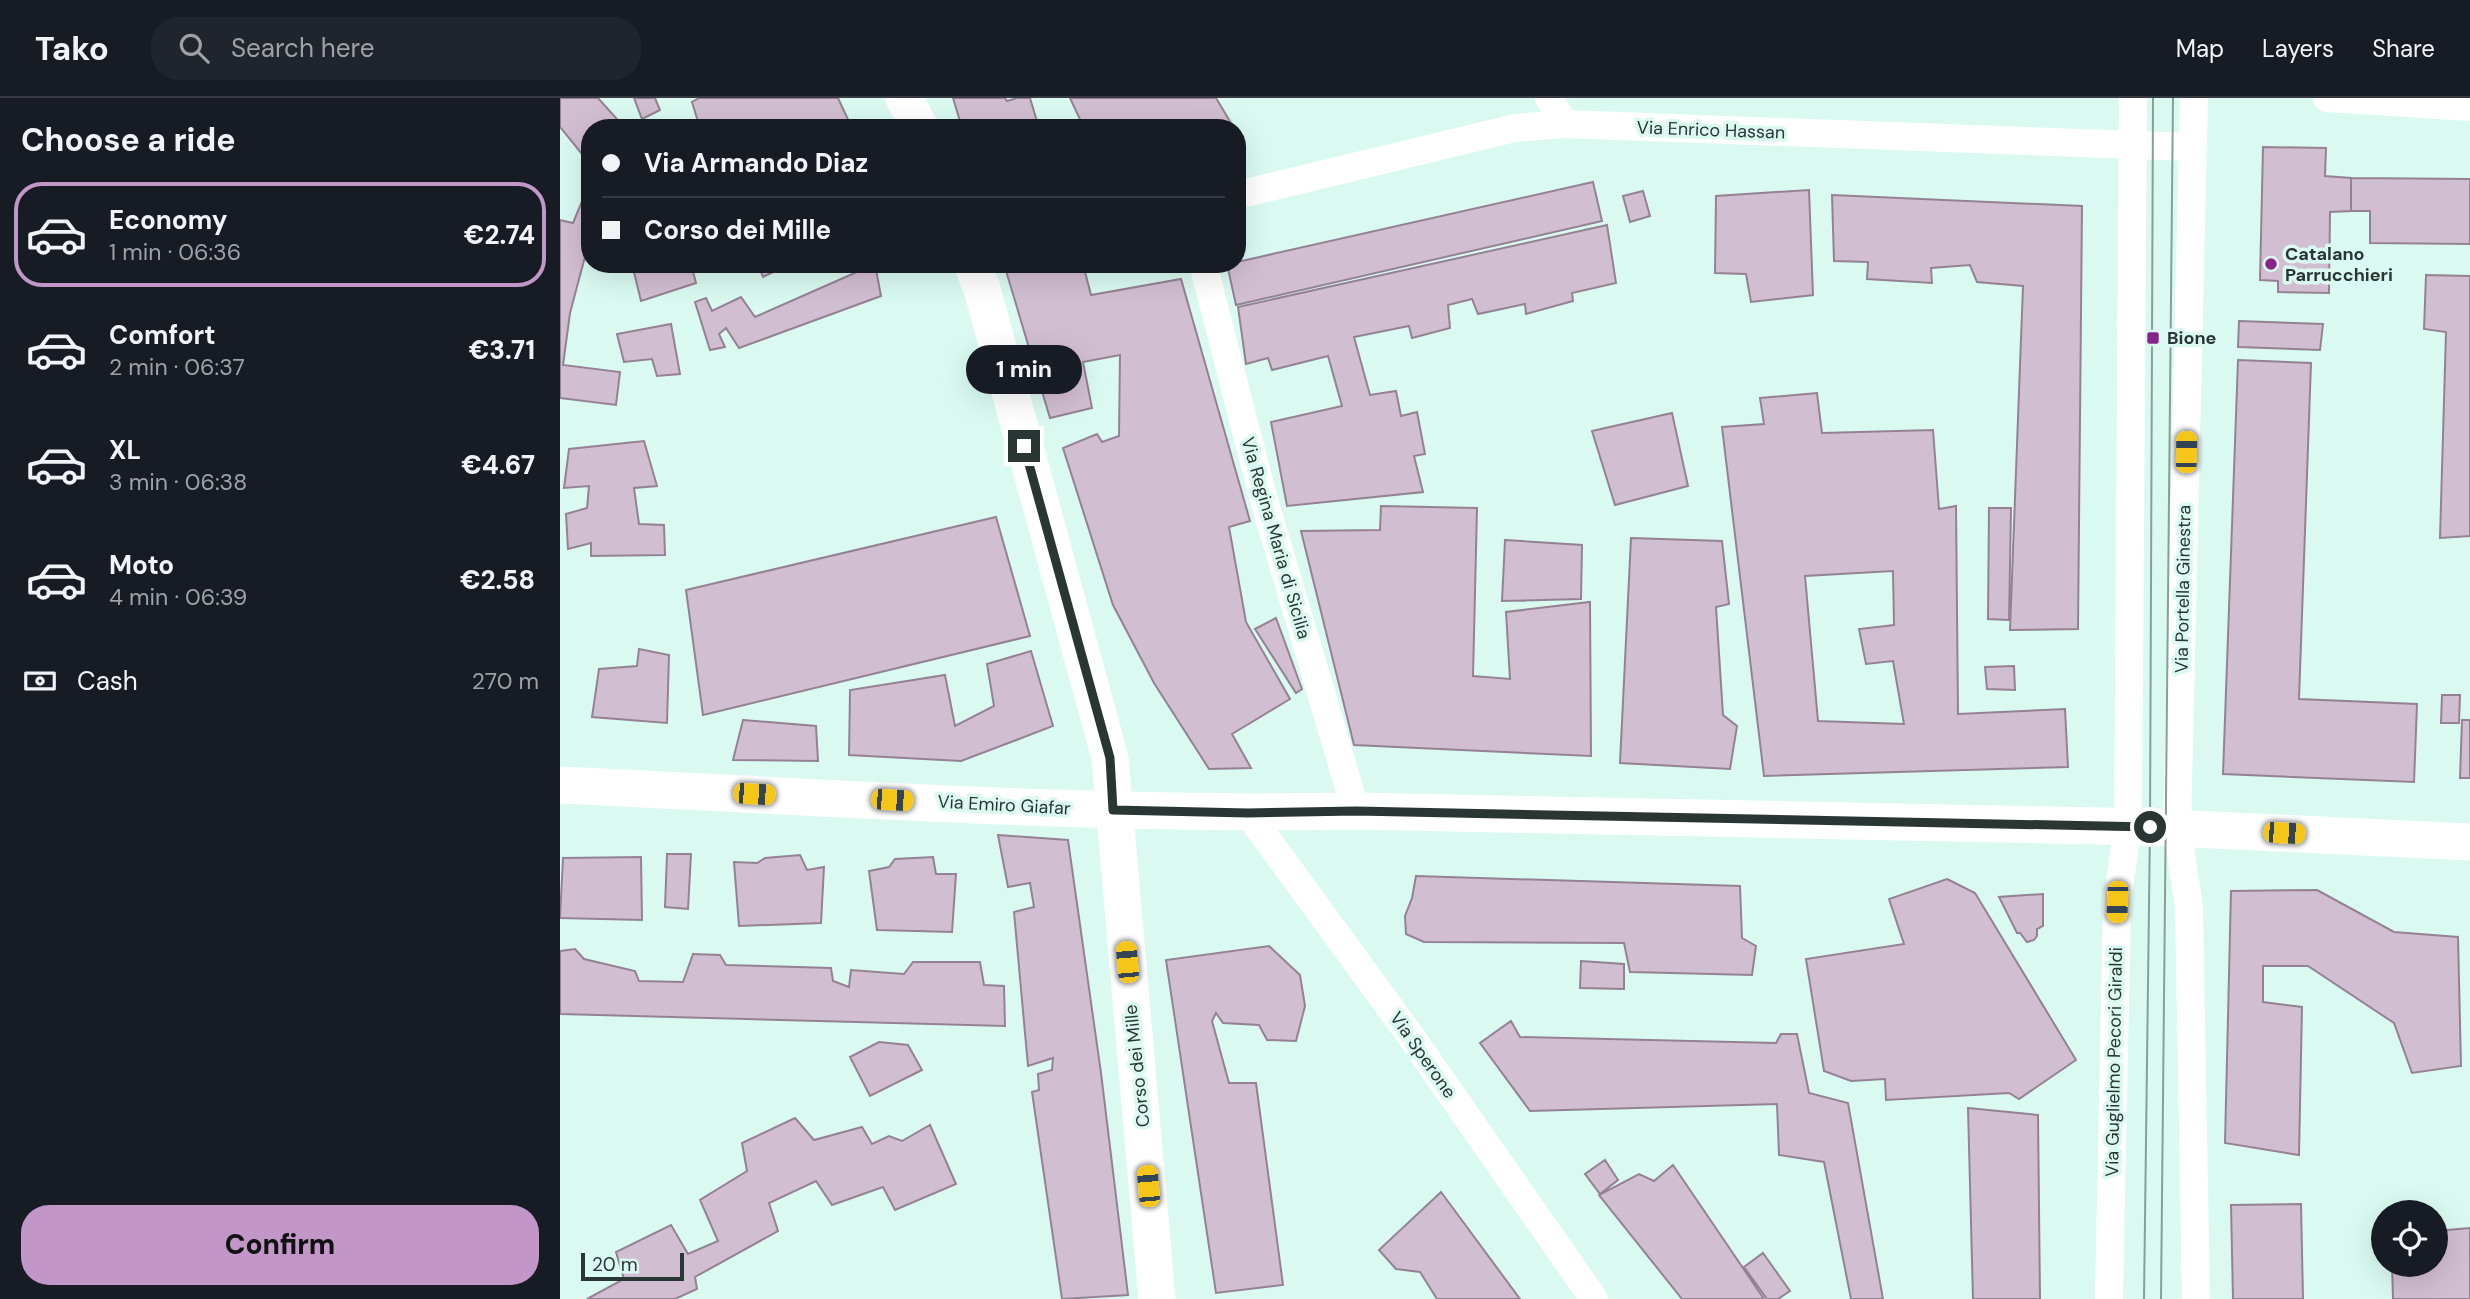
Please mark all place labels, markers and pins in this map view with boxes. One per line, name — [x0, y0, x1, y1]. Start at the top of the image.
place label: Catalano Parrucchieri — [2285, 242, 2393, 287]
marker: Catalano Parrucchieri — [2263, 256, 2279, 272]
place label: Bione — [2167, 326, 2217, 350]
marker: Bione — [2145, 330, 2161, 346]

